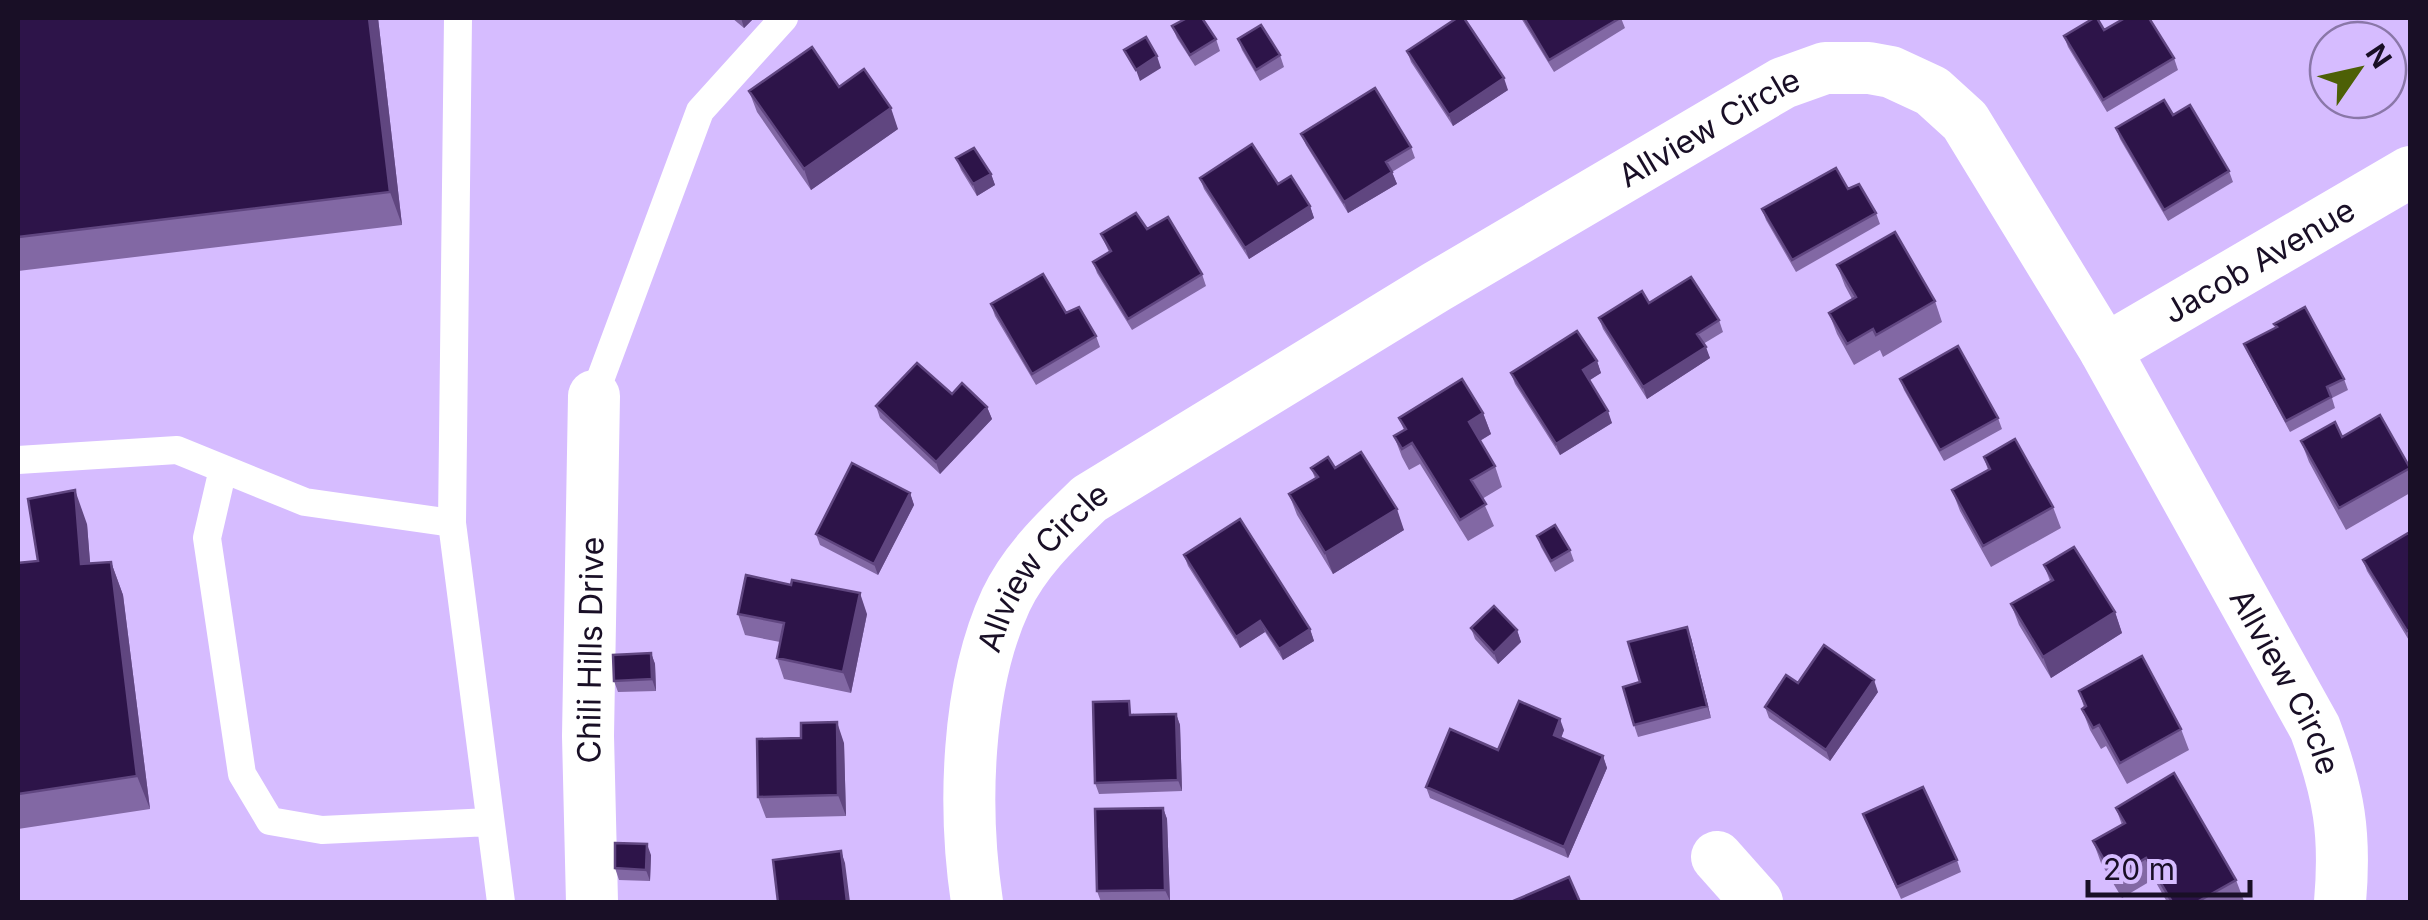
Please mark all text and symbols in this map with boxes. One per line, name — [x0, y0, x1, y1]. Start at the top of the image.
north arrow — [2308, 20, 2408, 120]
text: N — [2359, 38, 2399, 74]
street label: Allview Circle — [1611, 59, 1805, 195]
street label: Jacob Avenue — [2156, 189, 2361, 331]
street label: Allview Circle — [969, 473, 1115, 657]
street label: Chili Hills Drive — [568, 536, 611, 764]
street label: Allview Circle — [2222, 582, 2349, 779]
scale bar — [2088, 835, 2250, 897]
text: 20 m — [2103, 851, 2175, 887]

